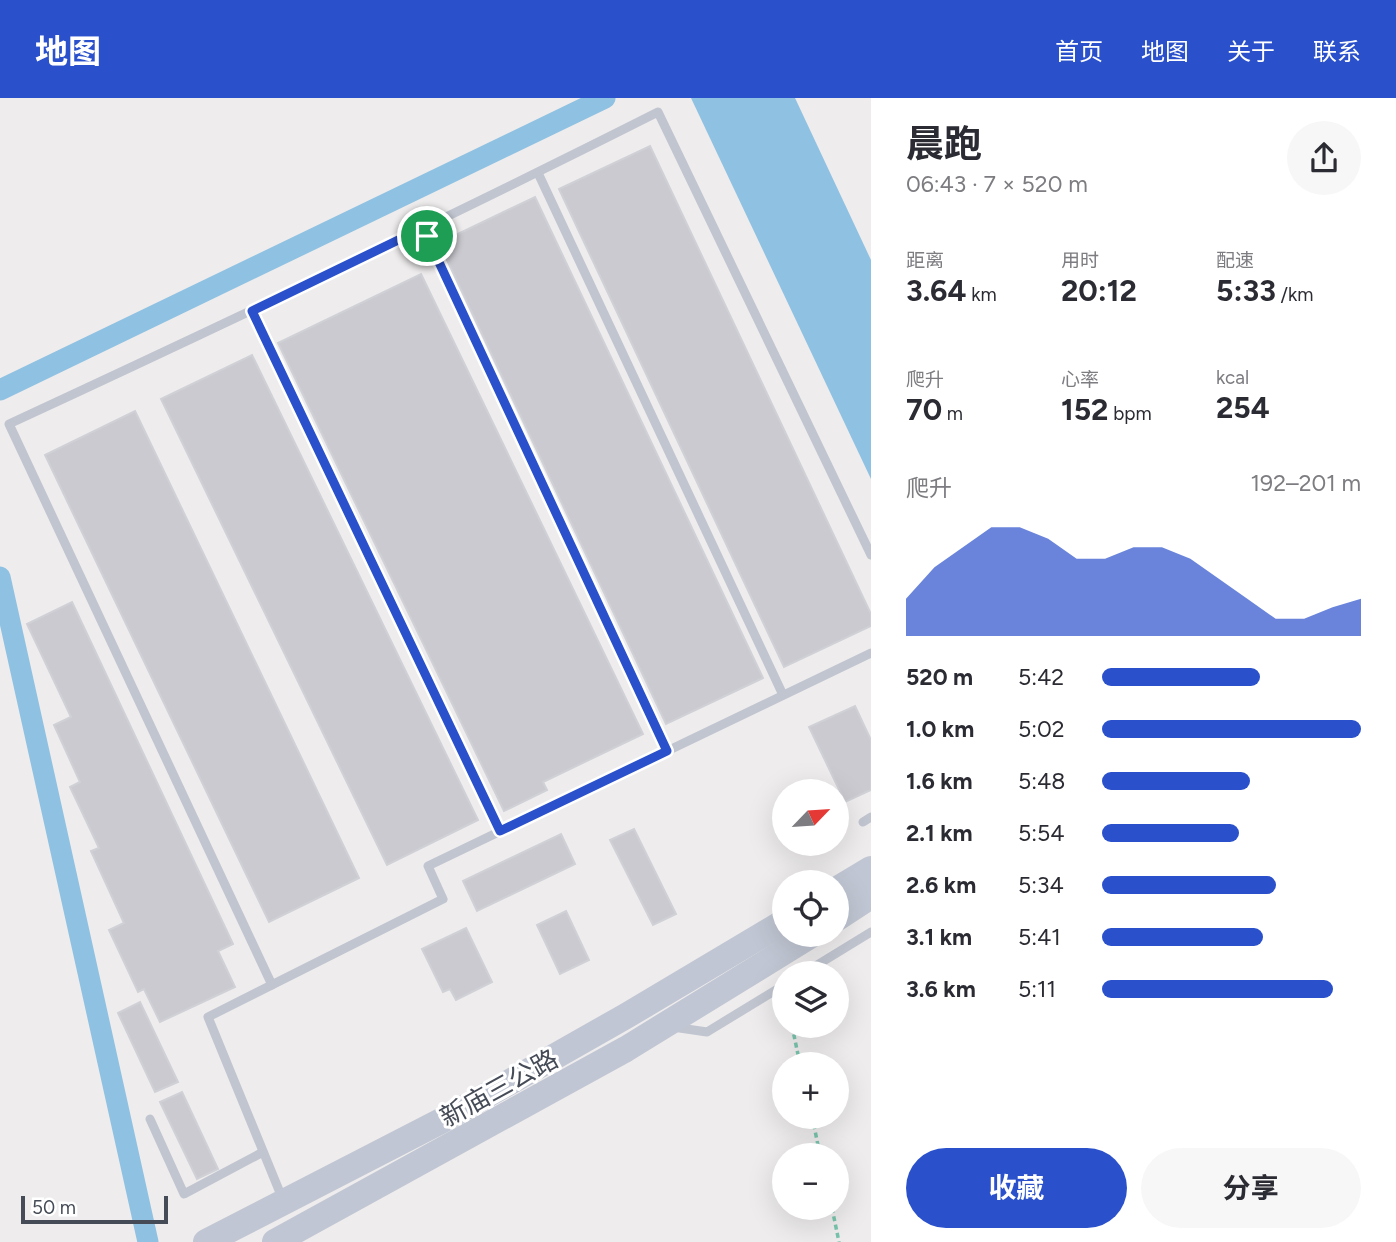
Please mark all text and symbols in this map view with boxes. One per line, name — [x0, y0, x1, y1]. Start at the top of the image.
text: 地图 — [35, 32, 101, 71]
text: 首页 — [1055, 37, 1103, 66]
text: 地图 — [1141, 37, 1189, 66]
text: 关于 — [1227, 37, 1275, 66]
text: 联系 — [1313, 37, 1361, 66]
text: 晨跑 — [906, 121, 982, 167]
button: share — [1287, 121, 1361, 195]
text: 06:43 · 7 × 520 m — [906, 170, 1088, 198]
pin — [397, 206, 457, 266]
icon: arrive — [408, 217, 446, 255]
text: 距离 — [906, 249, 944, 272]
text: 用时 — [1061, 249, 1099, 272]
text: 配速 — [1216, 249, 1254, 272]
text: 3.64 — [906, 272, 967, 309]
text: 20:12 — [1061, 272, 1137, 309]
text: 5:33 — [1216, 272, 1276, 309]
text: km — [967, 283, 997, 306]
text: /km — [1276, 283, 1313, 306]
text: kcal — [1216, 366, 1249, 389]
text: 爬升 — [906, 368, 944, 391]
text: 心率 — [1061, 368, 1099, 391]
text: 254 — [1216, 389, 1270, 426]
text: 70 — [906, 391, 942, 428]
text: 152 — [1061, 391, 1108, 428]
text: m — [942, 402, 963, 425]
text: bpm — [1108, 402, 1152, 425]
text: 192–201 m — [1251, 469, 1361, 497]
text: 爬升 — [906, 474, 952, 502]
text: 520 m — [906, 663, 973, 691]
text: 5:42 — [1018, 663, 1064, 691]
text: 1.0 km — [906, 715, 974, 743]
text: 5:02 — [1018, 715, 1065, 743]
text: 1.6 km — [906, 767, 973, 795]
text: 5:48 — [1018, 767, 1065, 795]
north arrow — [772, 779, 849, 856]
map controls — [772, 779, 849, 1220]
text: 2.1 km — [906, 819, 973, 847]
text: 5:54 — [1018, 819, 1065, 847]
button: locate — [772, 870, 849, 947]
text: 2.6 km — [906, 871, 976, 899]
text: 5:34 — [1018, 871, 1064, 899]
text: 3.1 km — [906, 923, 972, 951]
text: 5:41 — [1018, 923, 1061, 951]
button: layers — [772, 961, 849, 1038]
text: 3.6 km — [906, 975, 976, 1003]
text: 5:11 — [1018, 975, 1056, 1003]
street label: 新庙三公路 — [434, 1042, 564, 1134]
button: + — [772, 1052, 849, 1129]
button: − — [772, 1143, 849, 1220]
button: 收藏 — [906, 1148, 1127, 1228]
button: 分享 — [1141, 1148, 1361, 1228]
scale bar — [21, 1193, 168, 1225]
text: 50 m — [32, 1196, 76, 1219]

